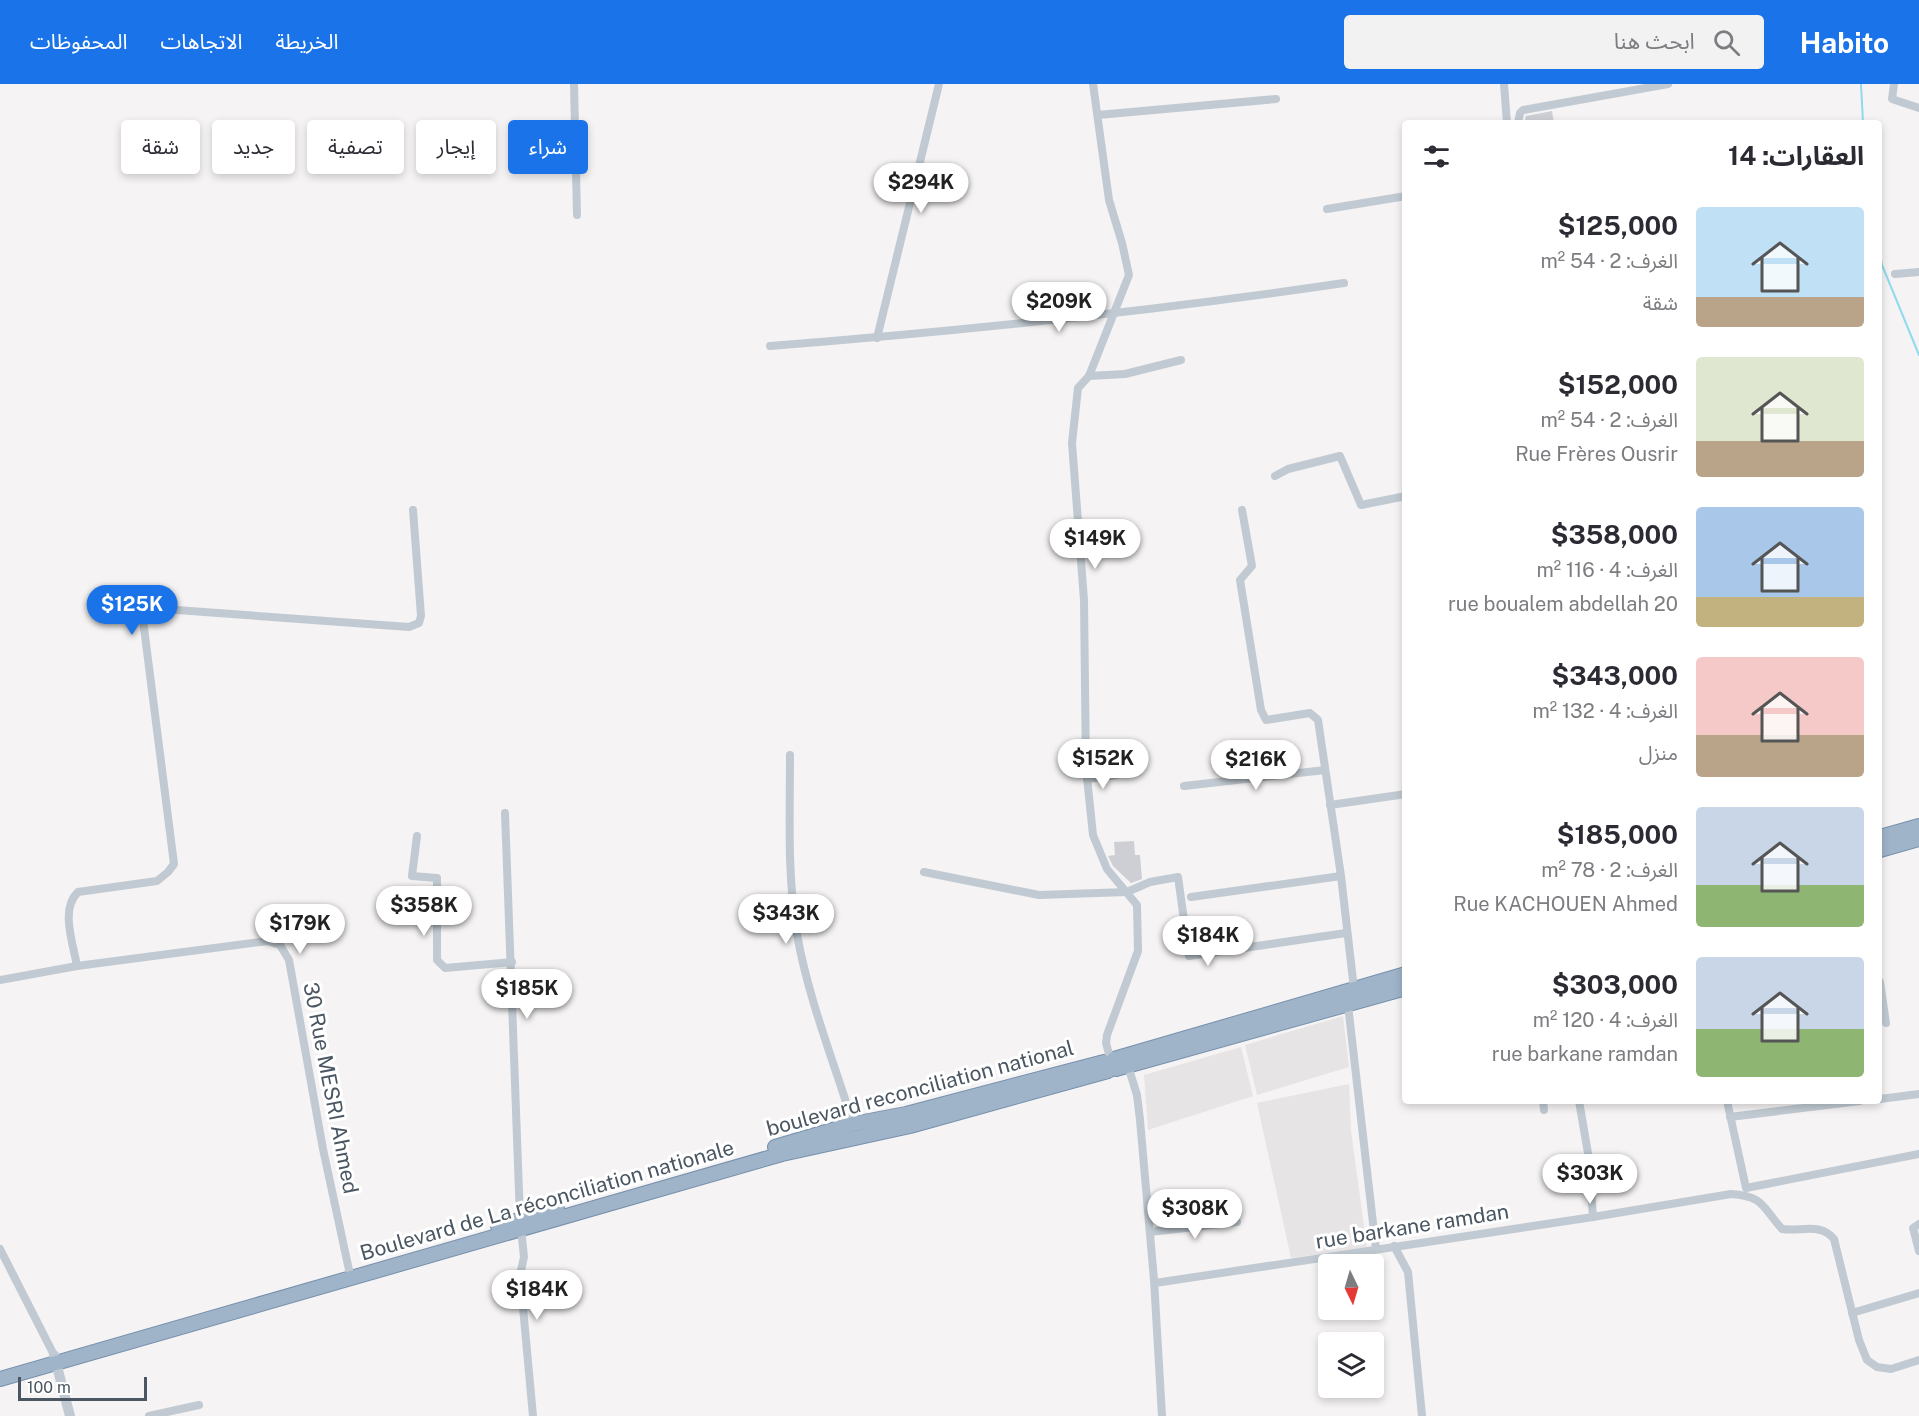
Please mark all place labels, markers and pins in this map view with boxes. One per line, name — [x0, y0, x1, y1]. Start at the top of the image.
pin: $294K — [879, 163, 963, 214]
pin: $209K — [1017, 282, 1101, 333]
pin: $149K — [1053, 519, 1137, 570]
pin: $125K — [90, 585, 174, 636]
pin: $152K — [1061, 739, 1145, 790]
pin: $216K — [1214, 740, 1298, 791]
pin: $358K — [382, 886, 466, 937]
pin: $343K — [744, 894, 828, 945]
pin: $179K — [258, 904, 342, 955]
pin: $184K — [1166, 916, 1250, 967]
pin: $185K — [485, 969, 569, 1020]
pin: $303K — [1548, 1154, 1632, 1205]
pin: $308K — [1153, 1189, 1237, 1240]
pin: $184K — [495, 1270, 579, 1321]

